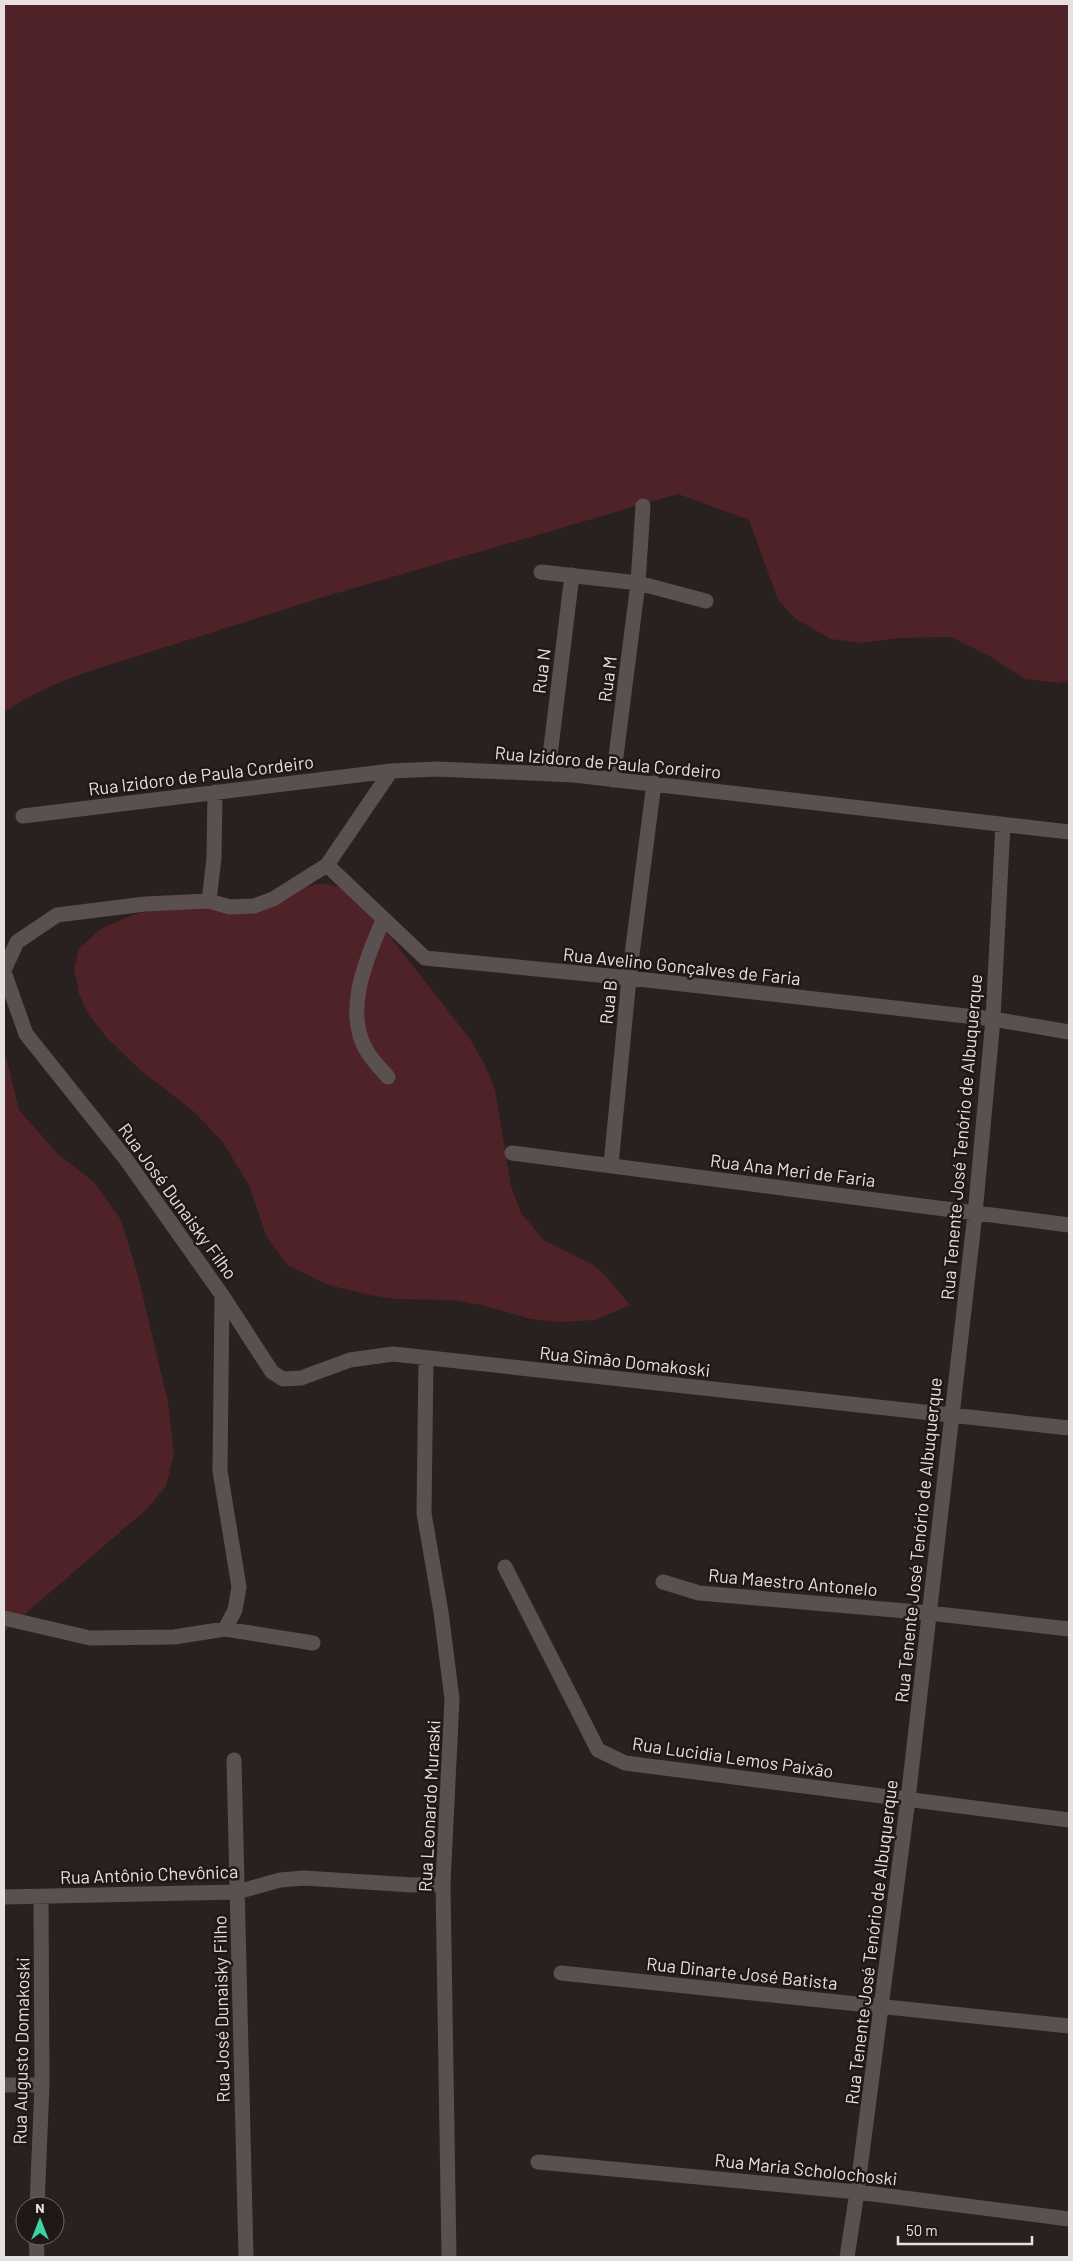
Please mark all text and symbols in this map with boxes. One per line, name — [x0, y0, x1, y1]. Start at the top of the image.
street label: Rua N — [527, 647, 555, 695]
street label: Rua M — [593, 655, 621, 703]
street label: Rua Izidoro de Paula Cordeiro — [494, 741, 722, 783]
street label: Rua Izidoro de Paula Cordeiro — [87, 750, 315, 800]
street label: Rua Avelino Gonçalves de Faria — [562, 943, 802, 989]
street label: Rua Tenente José Tenório de Albuquerque — [936, 973, 986, 1301]
street label: Rua B — [595, 979, 621, 1025]
street label: Rua José Dunaisky Filho — [114, 1119, 242, 1283]
street label: Rua Ana Meri de Faria — [709, 1149, 877, 1191]
street label: Rua Simão Domakoski — [538, 1341, 712, 1381]
street label: Rua Tenente José Tenório de Albuquerque — [890, 1376, 946, 1704]
street label: Rua Maestro Antonelo — [707, 1564, 879, 1600]
street label: Rua Leonardo Muraski — [414, 1719, 444, 1893]
street label: Rua Lucidia Lemos Paixão — [631, 1732, 835, 1782]
street label: Rua Tenente José Tenório de Albuquerque — [840, 1778, 902, 2106]
street label: Rua Antônio Chevônica — [60, 1860, 238, 1888]
street label: Rua José Dunaisky Filho — [208, 1915, 234, 2103]
street label: Rua Dinarte José Batista — [645, 1952, 839, 1994]
street label: Rua Augusto Domakoski — [8, 1957, 34, 2145]
street label: Rua Maria Scholochoski — [714, 2148, 898, 2190]
north arrow — [15, 2196, 65, 2246]
text: N — [35, 2199, 45, 2216]
scale bar — [898, 2214, 1032, 2246]
text: 50 m — [906, 2221, 938, 2239]

